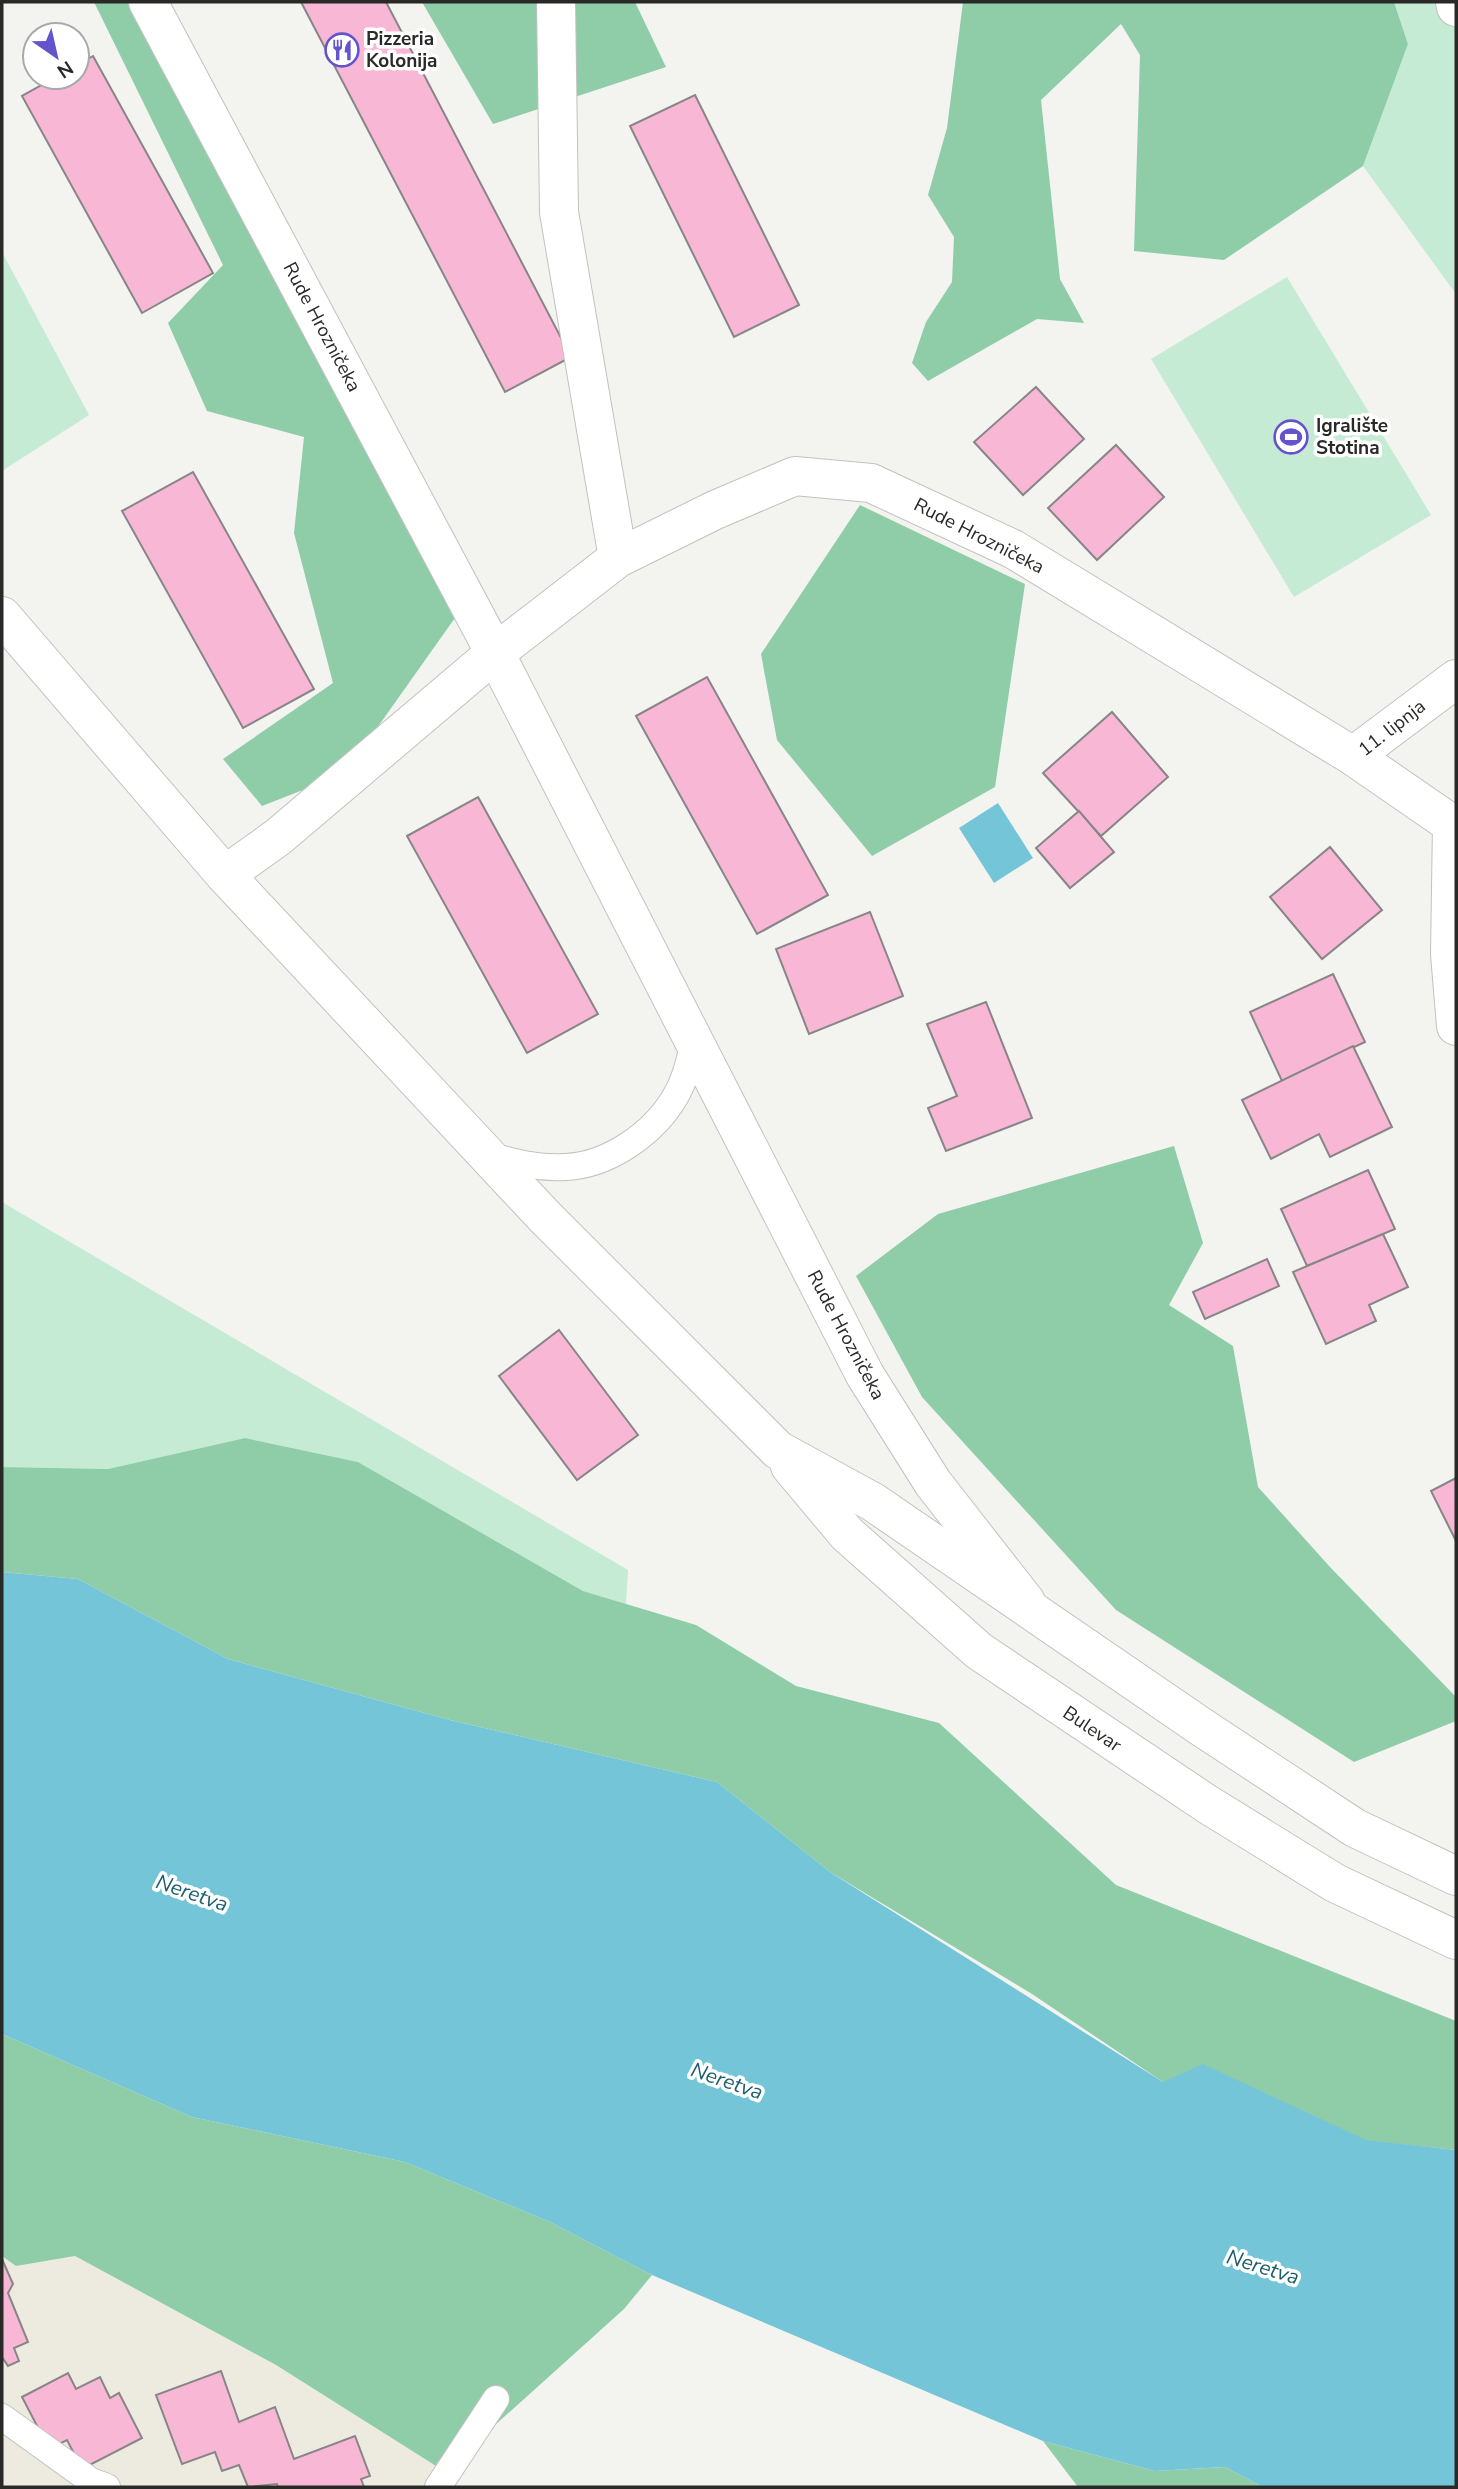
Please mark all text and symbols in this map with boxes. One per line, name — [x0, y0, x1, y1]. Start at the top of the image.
north arrow — [21, 21, 91, 91]
place label: Pizzeria Kolonija — [366, 26, 438, 74]
restaurant icon: Pizzeria Kolonija — [323, 31, 361, 69]
text: N — [52, 55, 78, 84]
street label: Rude Hrozničeka — [277, 258, 367, 396]
place label: Igralište Stotina — [1316, 413, 1388, 461]
sports icon: Igralište Stotina — [1272, 418, 1310, 456]
street label: Rude Hrozničeka — [909, 492, 1049, 580]
street label: 11. lipnja — [1353, 694, 1431, 762]
street label: Rude Hrozničeka — [801, 1266, 891, 1404]
street label: Bulevar — [1058, 1700, 1127, 1758]
water label: Neretva — [152, 1868, 232, 1918]
water label: Neretva — [687, 2056, 767, 2106]
water label: Neretva — [1223, 2243, 1303, 2291]

